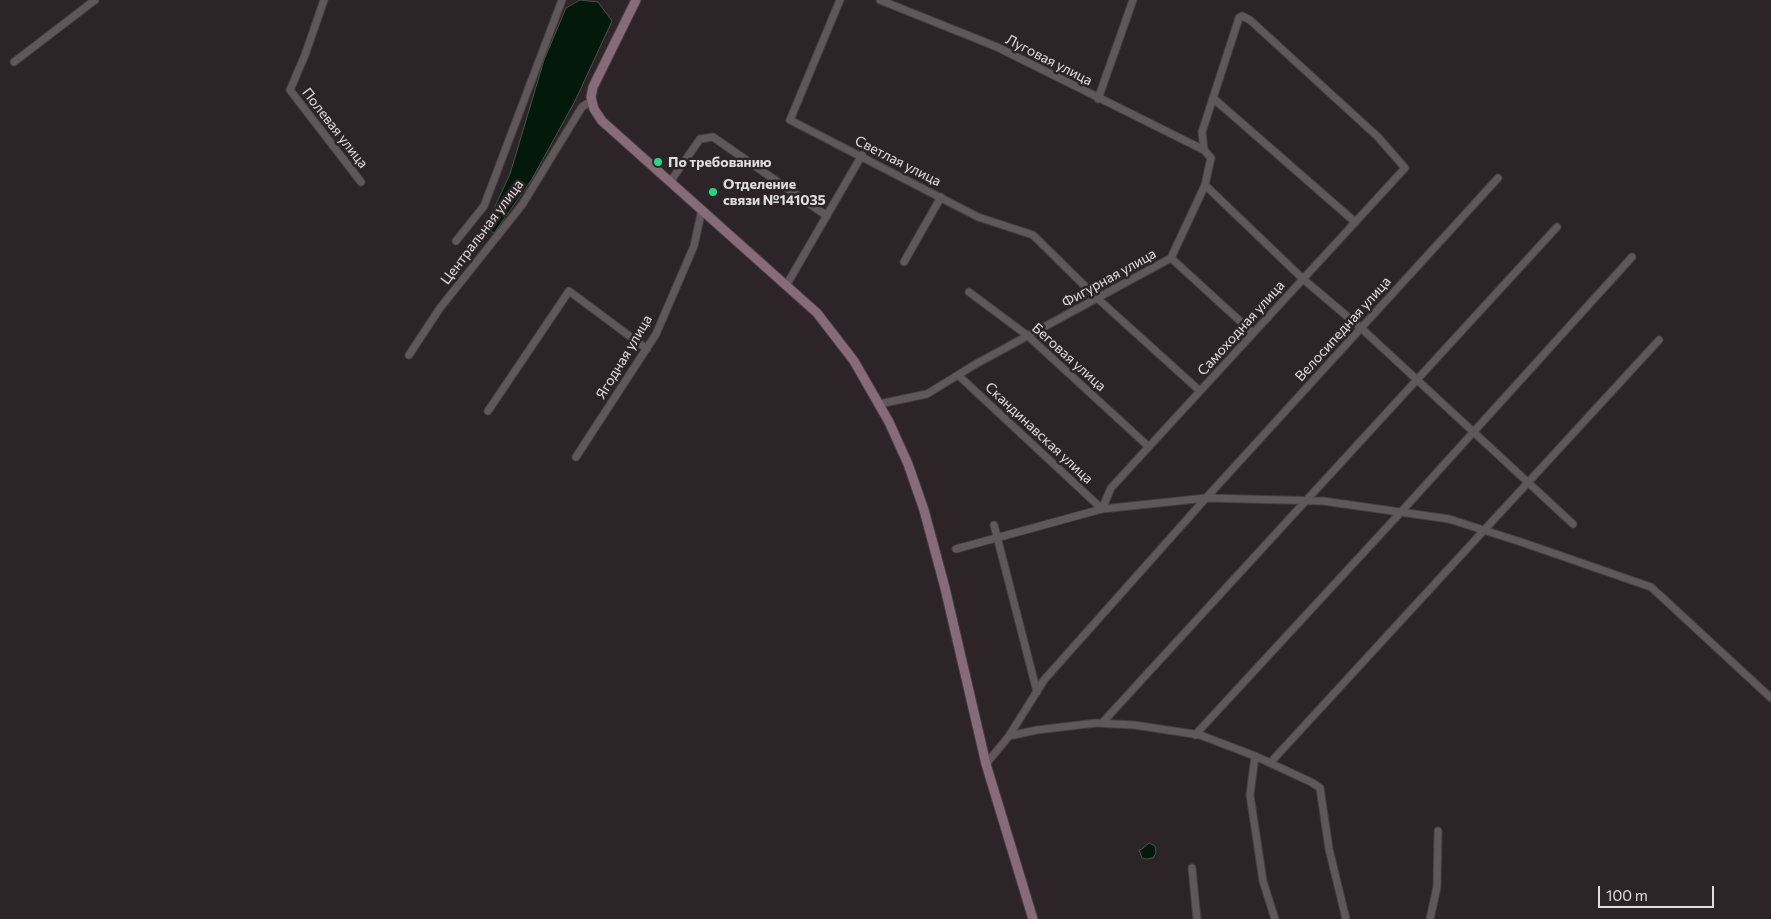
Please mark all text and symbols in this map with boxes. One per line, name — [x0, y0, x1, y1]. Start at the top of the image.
street label: Луговая улица — [1003, 31, 1095, 89]
street label: Полевая улица — [298, 85, 372, 171]
street label: Светлая улица — [852, 132, 944, 190]
place label: По требованию — [668, 154, 772, 170]
marker: По требованию — [652, 156, 664, 168]
street label: Центральная улица — [437, 176, 527, 288]
place label: Отделение связи №141035 — [723, 176, 826, 208]
marker: Отделение связи №141035 — [707, 186, 719, 198]
street label: Фигурная улица — [1059, 245, 1159, 311]
street label: Велосипедная улица — [1292, 273, 1394, 385]
street label: Самоходная улица — [1194, 277, 1288, 379]
street label: Ягодная улица — [592, 312, 656, 402]
street label: Беговая улица — [1029, 319, 1109, 395]
street label: Скандинавская улица — [982, 379, 1096, 487]
scale bar — [1601, 876, 1717, 908]
text: 100 m — [1606, 886, 1648, 904]

